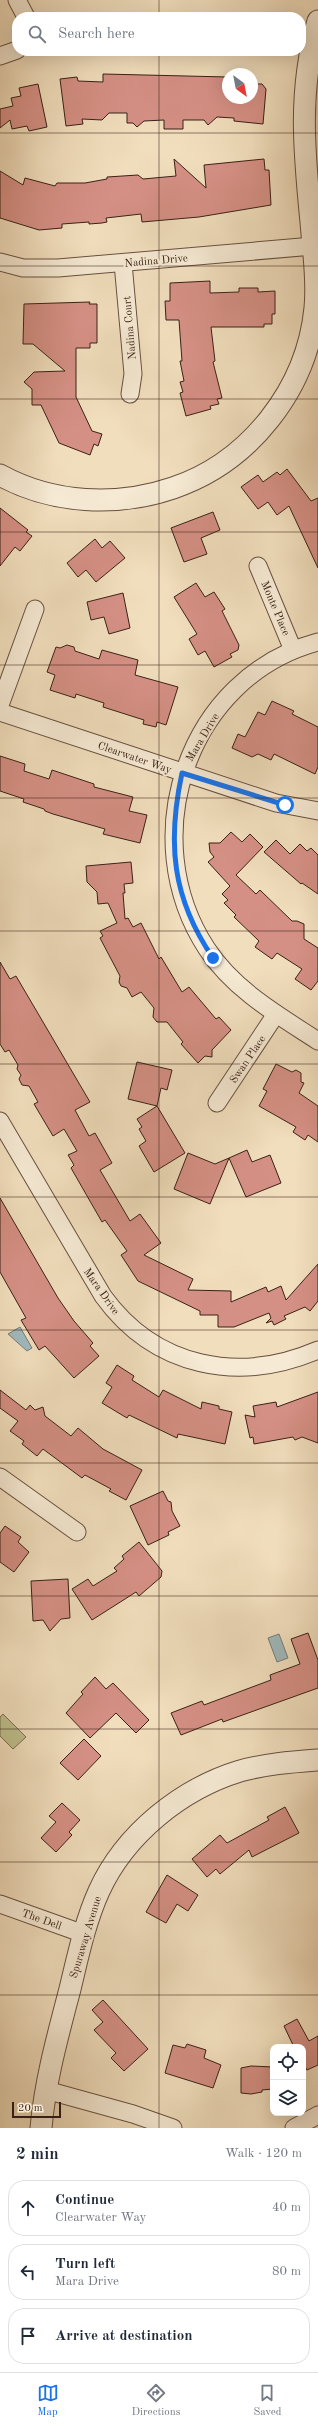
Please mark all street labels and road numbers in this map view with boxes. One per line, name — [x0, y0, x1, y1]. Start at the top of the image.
street label: Nadina Drive — [124, 253, 188, 270]
street label: Nadina Court — [122, 295, 139, 360]
street label: Monte Place — [258, 580, 291, 638]
street label: Mara Drive — [185, 712, 222, 764]
street label: Clearwater Way — [96, 741, 173, 776]
street label: Swan Place — [228, 1034, 268, 1086]
street label: Mara Drive — [81, 1267, 121, 1317]
street label: Spuraway Avenue — [69, 1895, 104, 1980]
street label: The Dell — [20, 1908, 63, 1933]

